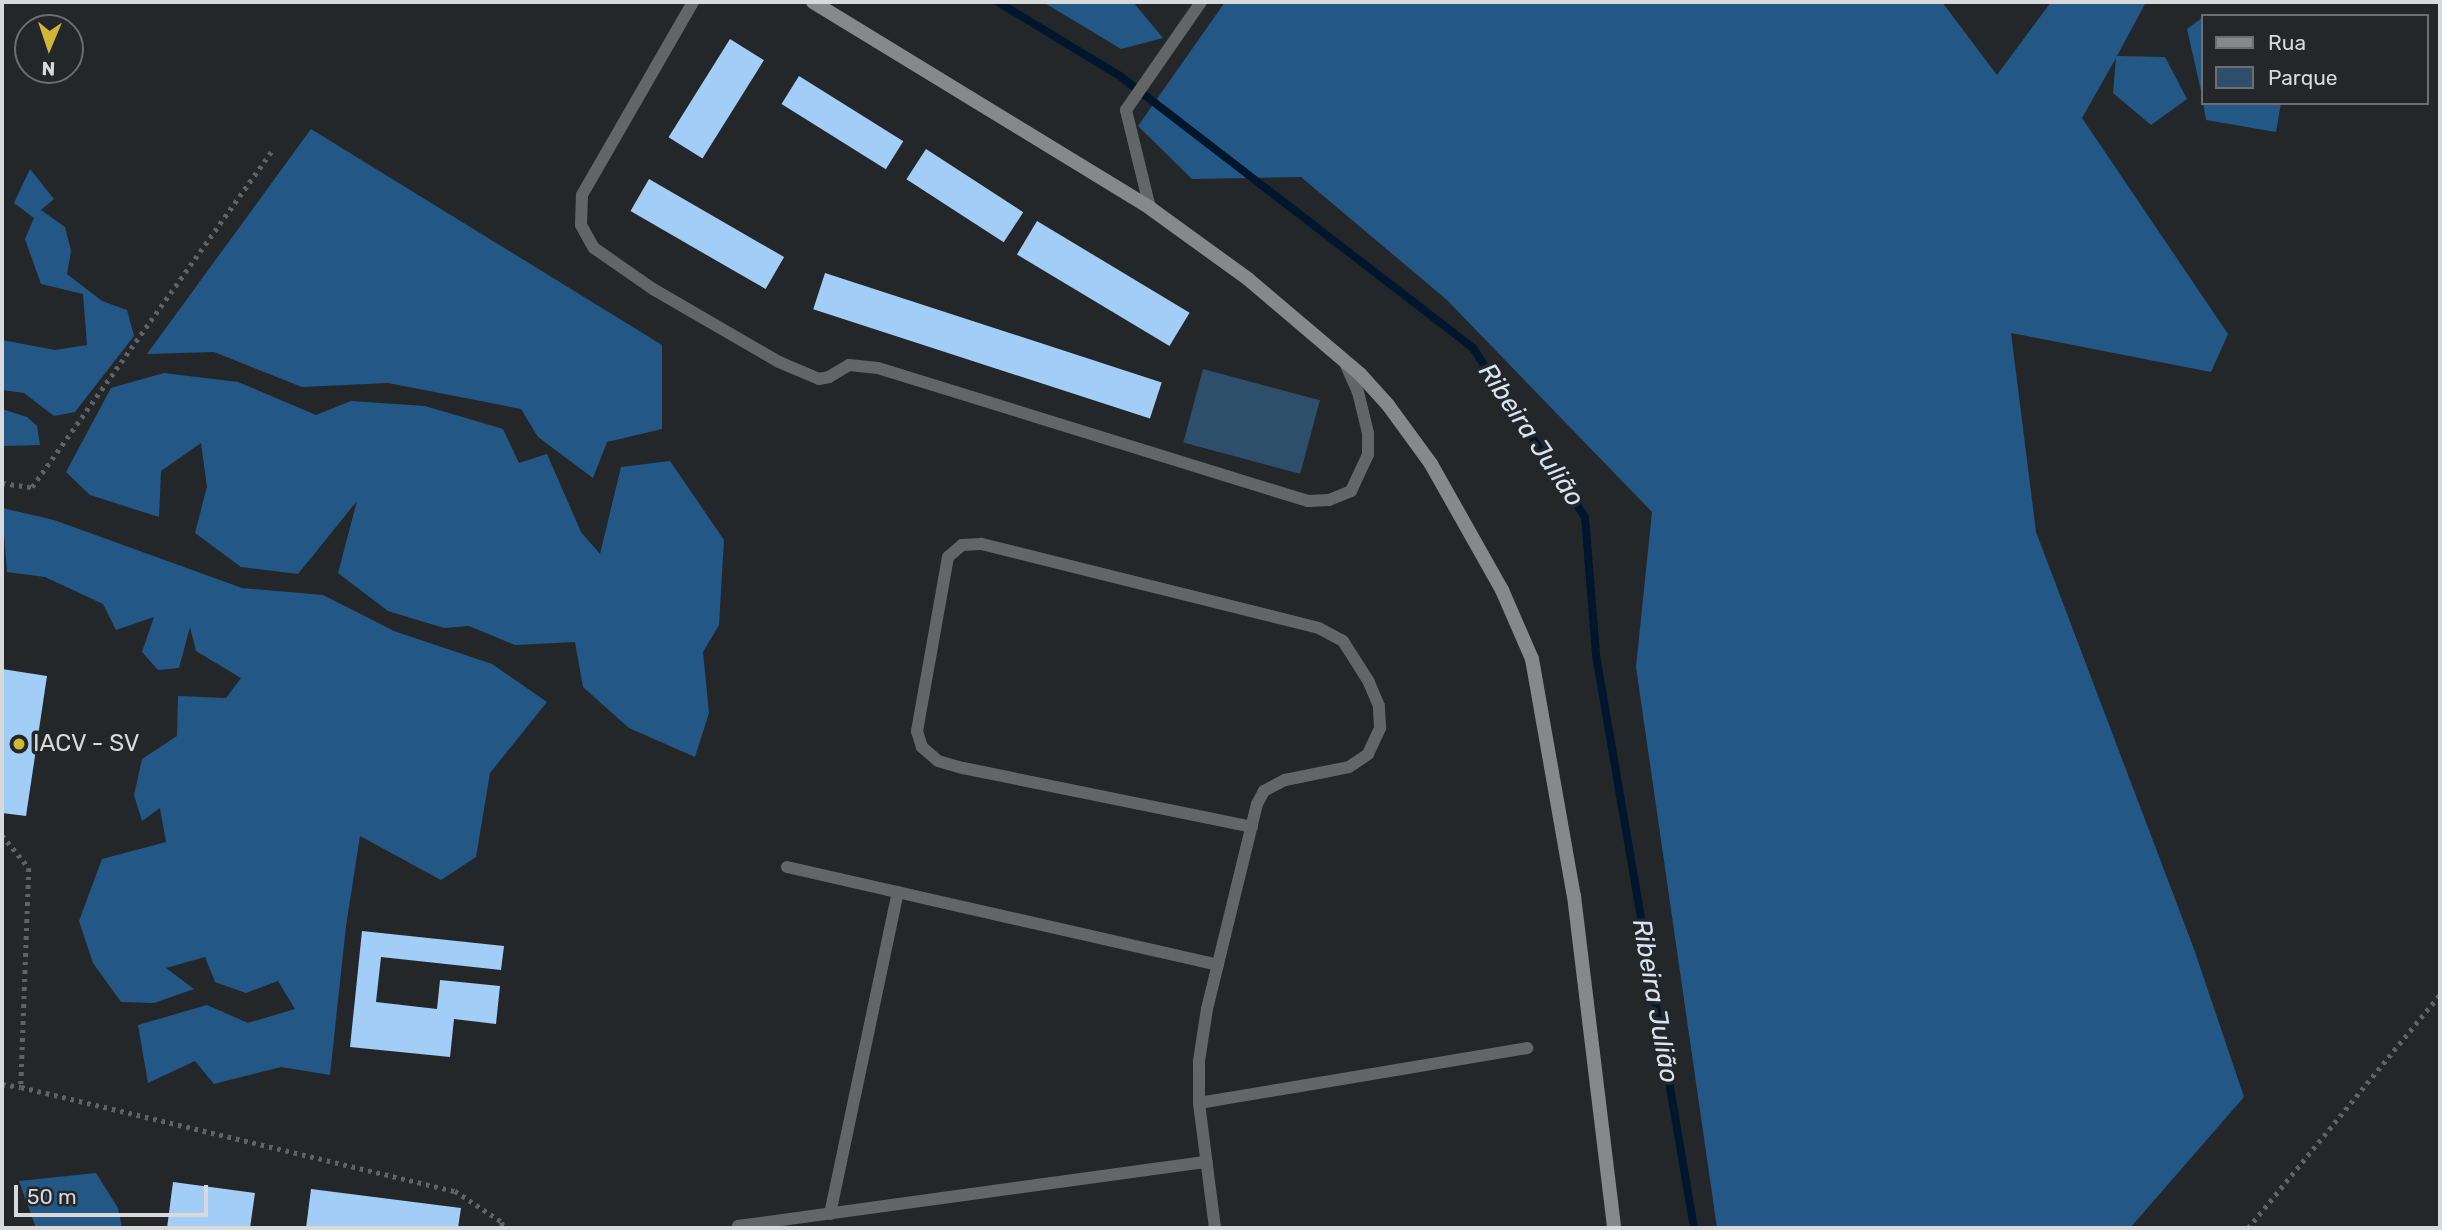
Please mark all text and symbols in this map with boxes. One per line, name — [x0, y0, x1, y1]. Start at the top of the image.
north arrow — [14, 14, 84, 84]
legend — [2200, 14, 2428, 105]
text: Rua — [2268, 30, 2306, 55]
text: N — [41, 57, 56, 80]
text: Parque — [2268, 65, 2338, 90]
water label: Ribeira Julião — [1472, 357, 1590, 513]
place label: IACV - SV — [33, 730, 140, 758]
marker: IACV - SV — [11, 736, 27, 752]
water label: Ribeira Julião — [1625, 916, 1685, 1086]
scale bar — [18, 1170, 212, 1214]
text: 50 m — [27, 1184, 77, 1209]

